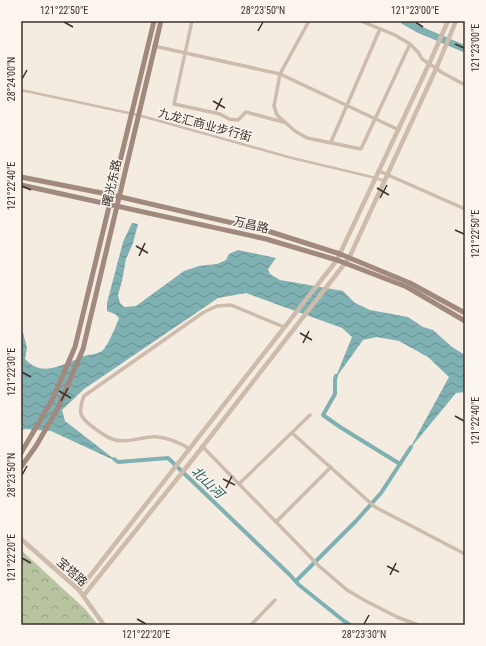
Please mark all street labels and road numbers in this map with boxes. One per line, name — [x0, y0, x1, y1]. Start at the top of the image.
street label: 九龙汇商业步行街 — [157, 106, 253, 144]
street label: 曙光东路 — [100, 158, 124, 208]
street label: 万昌路 — [232, 214, 270, 236]
street label: 宝塔路 — [54, 555, 90, 589]

